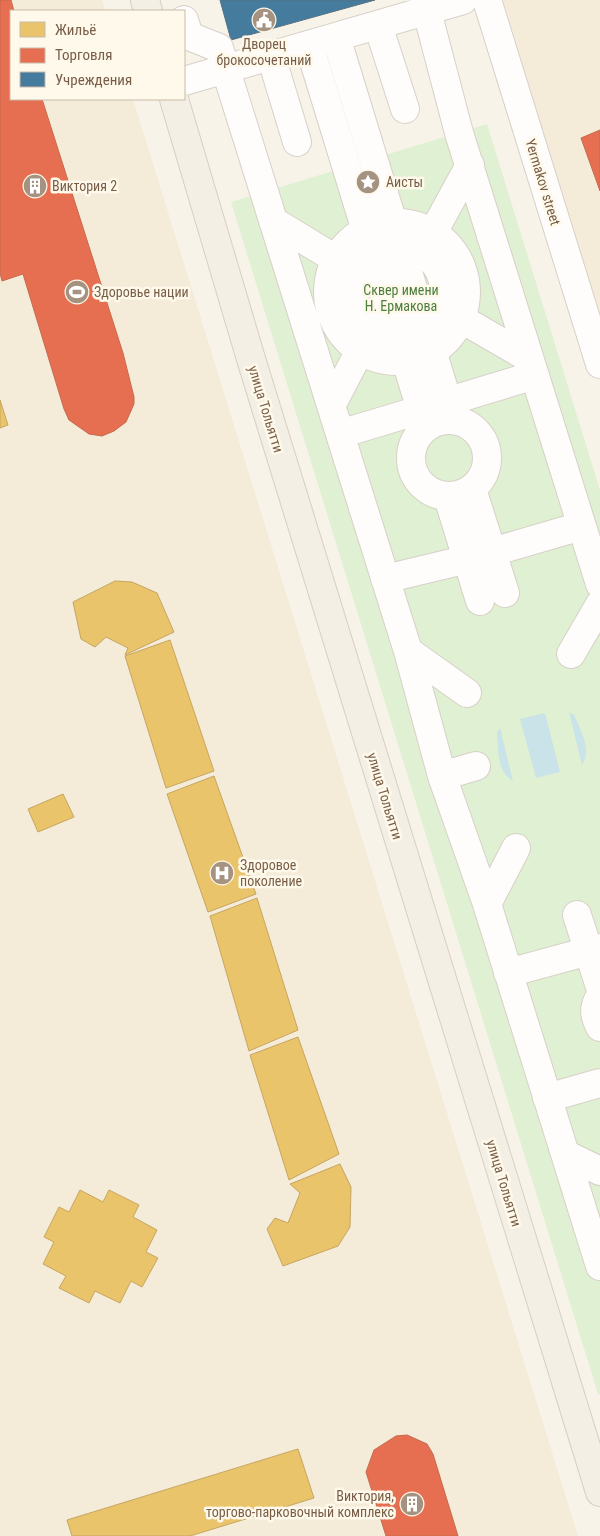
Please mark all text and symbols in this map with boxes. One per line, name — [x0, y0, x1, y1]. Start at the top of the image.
public building icon: Дворец брокосочетаний — [251, 7, 277, 33]
legend — [10, 10, 185, 100]
text: Жильё — [55, 21, 96, 39]
place label: Дворец брокосочетаний — [217, 36, 311, 68]
text: Торговля — [55, 46, 112, 64]
text: Учреждения — [55, 71, 132, 89]
street label: Yermakov street — [522, 137, 564, 227]
place icon: Аисты — [355, 169, 381, 195]
building icon: Виктория 2 — [22, 173, 48, 199]
place label: Аисты — [386, 174, 423, 190]
place label: Виктория 2 — [52, 178, 117, 194]
sports icon: Здоровье нации — [64, 279, 90, 305]
park label: Сквер имени Н. Ермакова — [363, 282, 439, 314]
place label: Здоровье нации — [94, 284, 189, 300]
street label: улица Тольятти — [245, 364, 287, 454]
street label: улица Тольятти — [364, 751, 406, 841]
place label: Здоровое поколение — [240, 857, 303, 889]
hospital icon: Здоровое поколение — [209, 860, 235, 886]
street label: улица Тольятти — [483, 1138, 525, 1228]
place label: Виктория, торгово-парковочный комплекс — [206, 1488, 394, 1520]
building icon: Виктория, торгово-парковочный комплекс — [399, 1491, 425, 1517]

